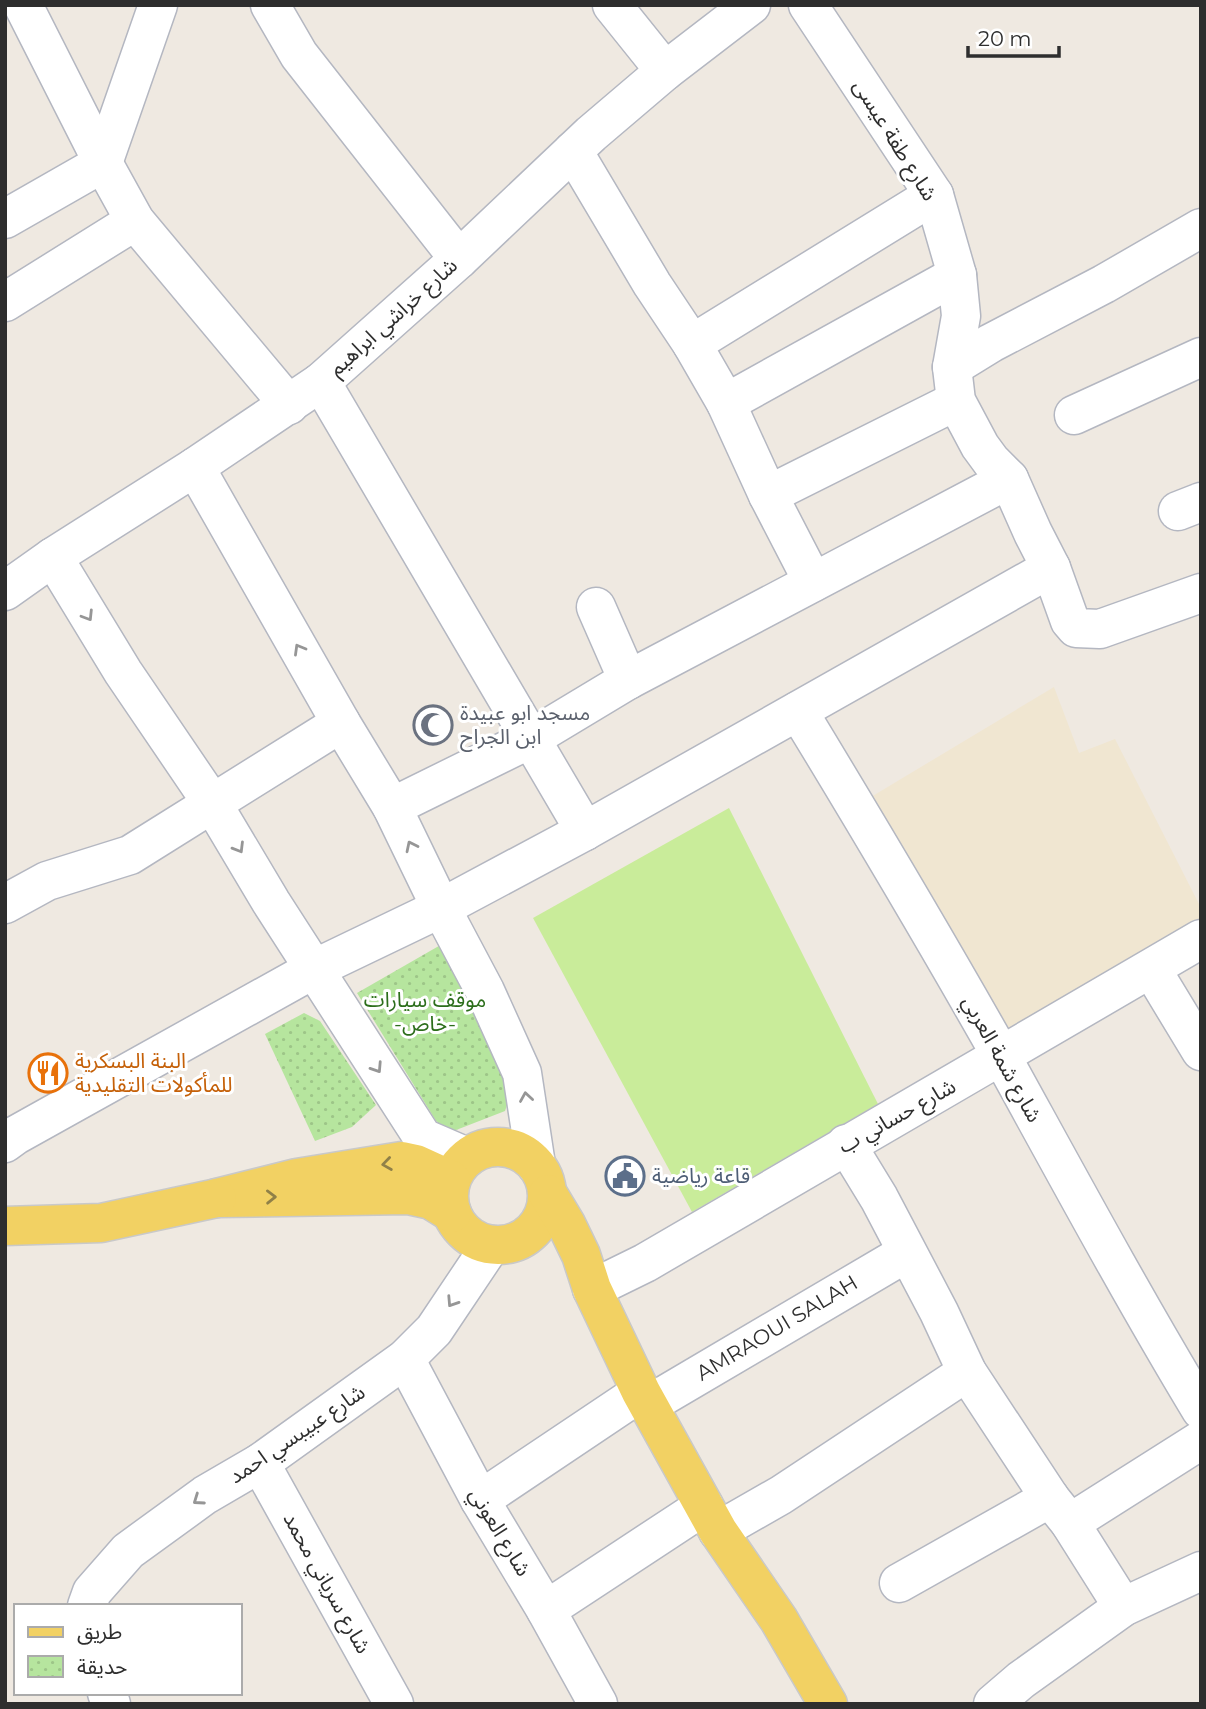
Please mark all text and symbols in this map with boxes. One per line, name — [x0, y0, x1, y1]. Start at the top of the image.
scale bar — [968, 14, 1059, 58]
text: 20 m — [978, 26, 1032, 51]
street label: شارع طفة عيسى — [846, 74, 943, 207]
street label: شارع خراشي ابراهيم — [323, 252, 465, 384]
one-way arrow — [80, 608, 93, 621]
one-way arrow — [294, 643, 307, 656]
place label: مسجد ابو عبيدة ابن الجراح — [460, 700, 590, 752]
mosque icon: مسجد ابو عبيدة ابن الجراح — [412, 704, 454, 746]
one-way arrow — [230, 840, 243, 853]
one-way arrow — [405, 841, 419, 853]
park label: موقف سيارات -خاص- — [364, 987, 486, 1036]
street label: شارع شمة العربي — [954, 991, 1048, 1128]
place label: البنة البسكرية للمأكولات التقليدية — [75, 1048, 233, 1097]
restaurant icon: البنة البسكرية للمأكولات التقليدية — [27, 1052, 69, 1094]
one-way arrow — [369, 1060, 382, 1073]
street label: شارع حساني ب — [834, 1073, 962, 1161]
one-way arrow — [519, 1091, 534, 1103]
public building icon: قاعة رياضية — [604, 1155, 646, 1197]
one-way arrow — [381, 1156, 393, 1171]
place label: قاعة رياضية — [652, 1163, 750, 1188]
one-way arrow — [266, 1190, 277, 1205]
street label: AMRAOUI SALAH — [692, 1270, 862, 1386]
one-way arrow — [448, 1294, 461, 1307]
street label: شارع عبيبسي احمد — [224, 1379, 372, 1492]
street label: شارع العوني — [461, 1483, 537, 1583]
one-way arrow — [193, 1492, 206, 1504]
street label: شارع سرياني محمد — [275, 1508, 376, 1659]
legend — [14, 1604, 242, 1695]
text: طريق — [77, 1619, 122, 1645]
text: حديقة — [77, 1654, 127, 1679]

